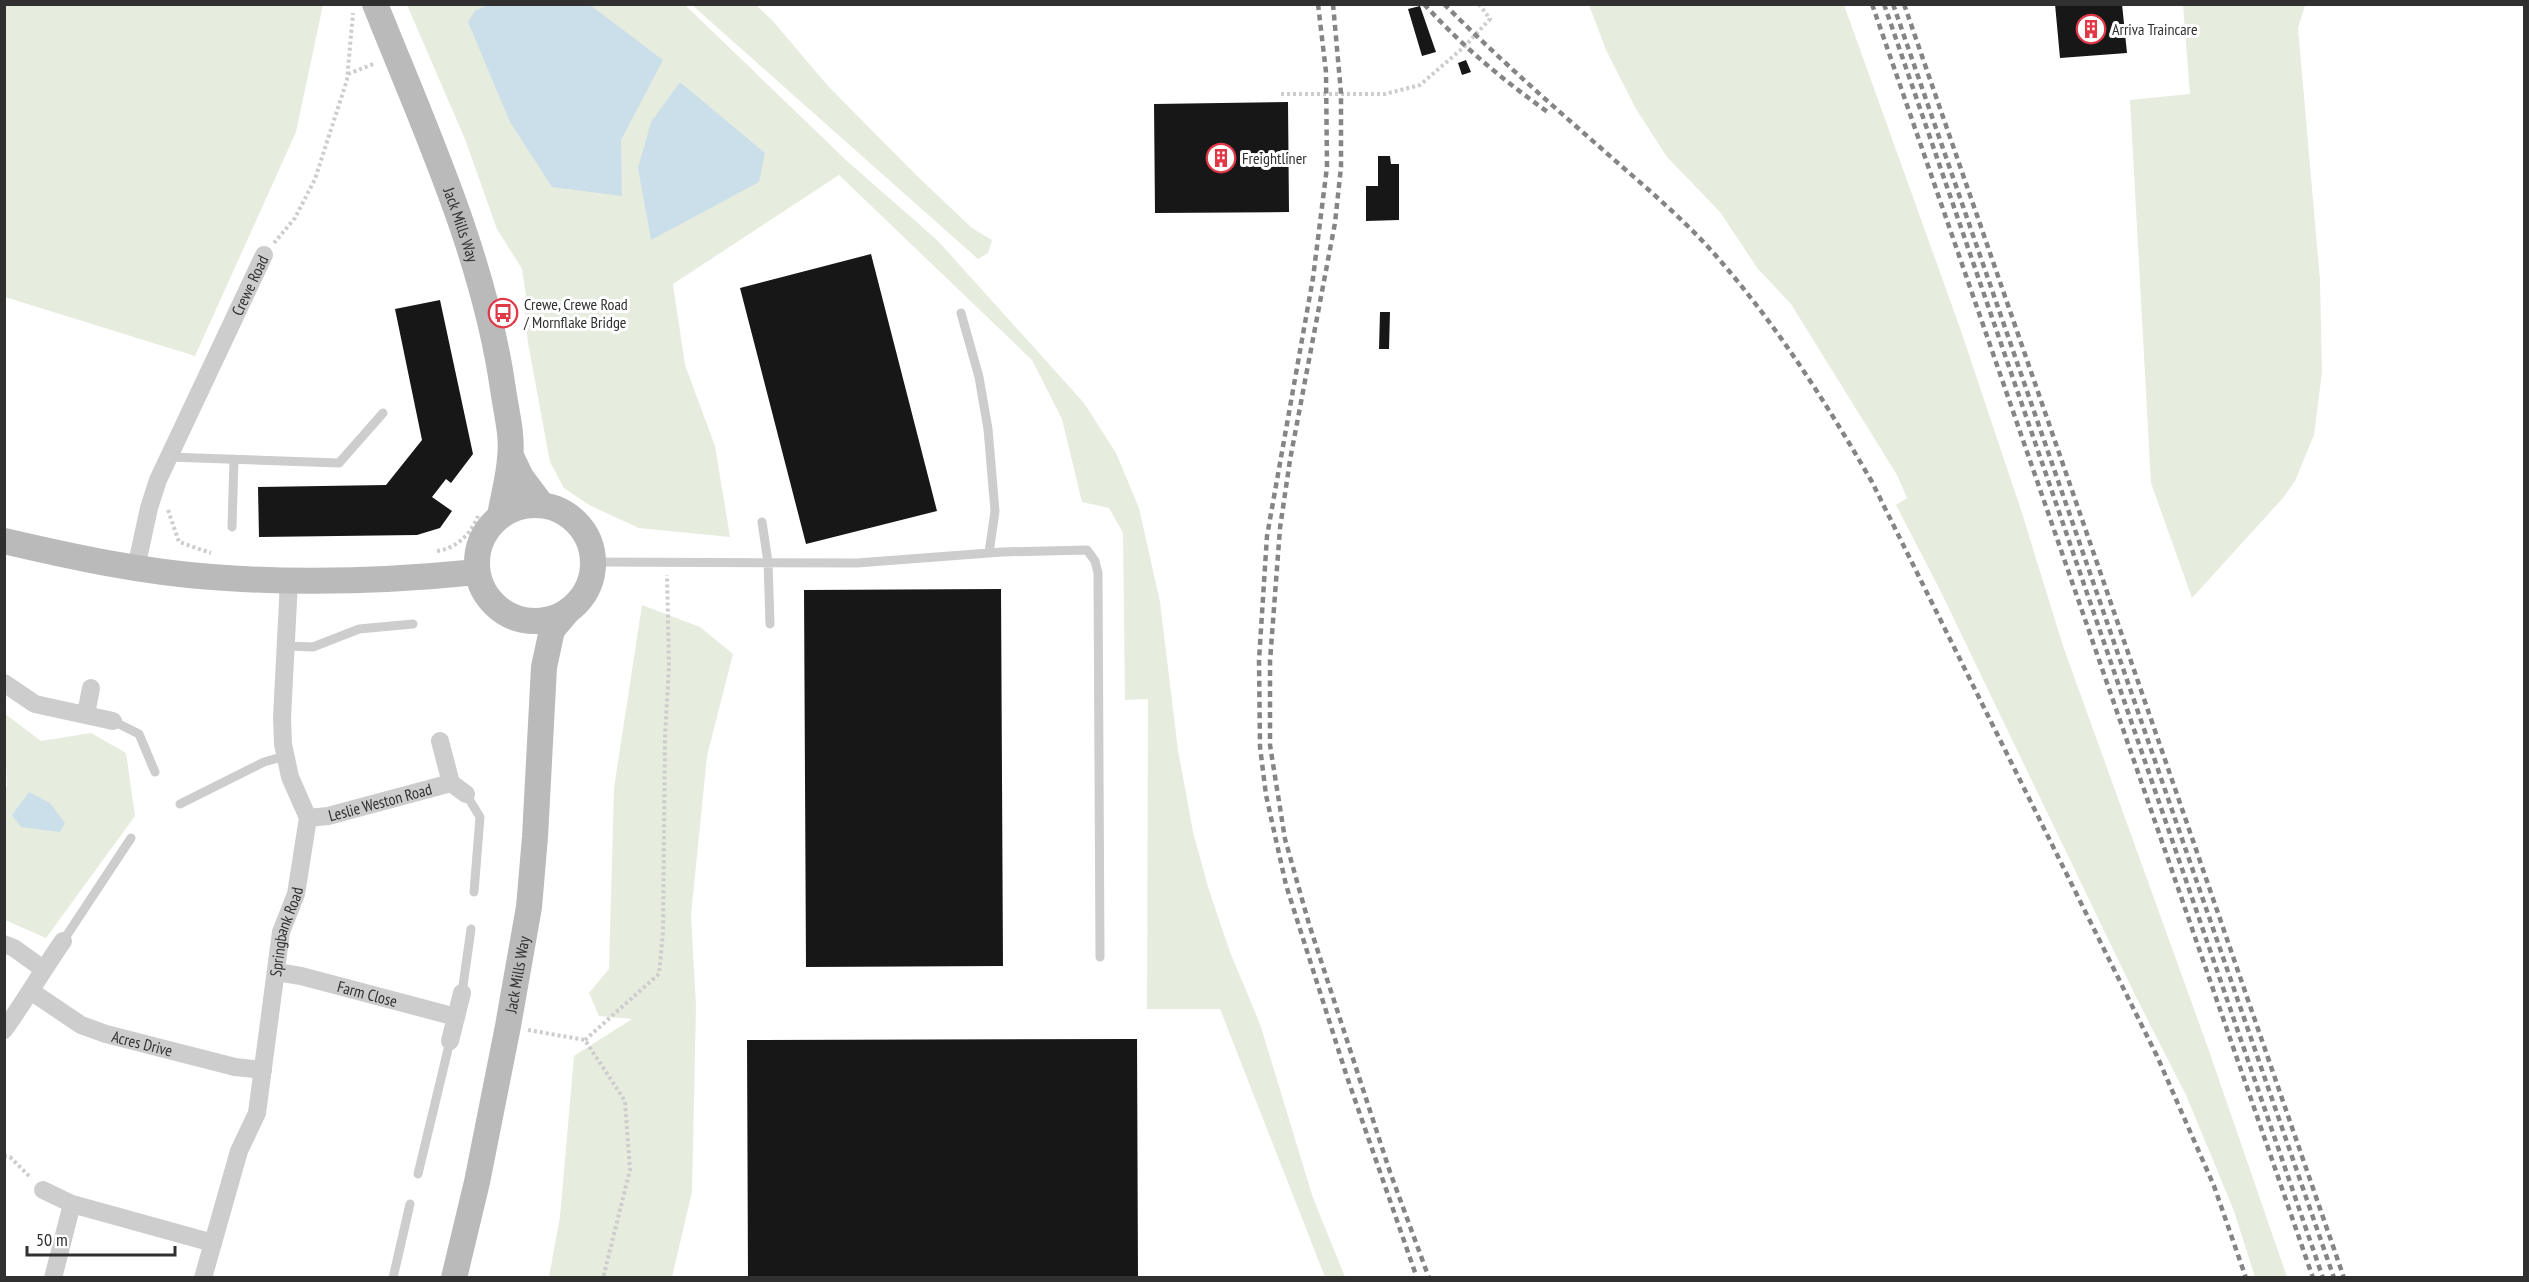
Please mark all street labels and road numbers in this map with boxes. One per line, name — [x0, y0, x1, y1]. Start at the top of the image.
street label: Jack Mills Way — [439, 184, 483, 264]
street label: Crewe Road — [227, 252, 273, 319]
street label: Leslie Weston Road — [326, 779, 434, 825]
street label: Springbank Road — [265, 886, 307, 978]
street label: Jack Mills Way — [500, 935, 534, 1015]
street label: Farm Close — [335, 976, 400, 1011]
street label: Acres Drive — [110, 1026, 175, 1061]

